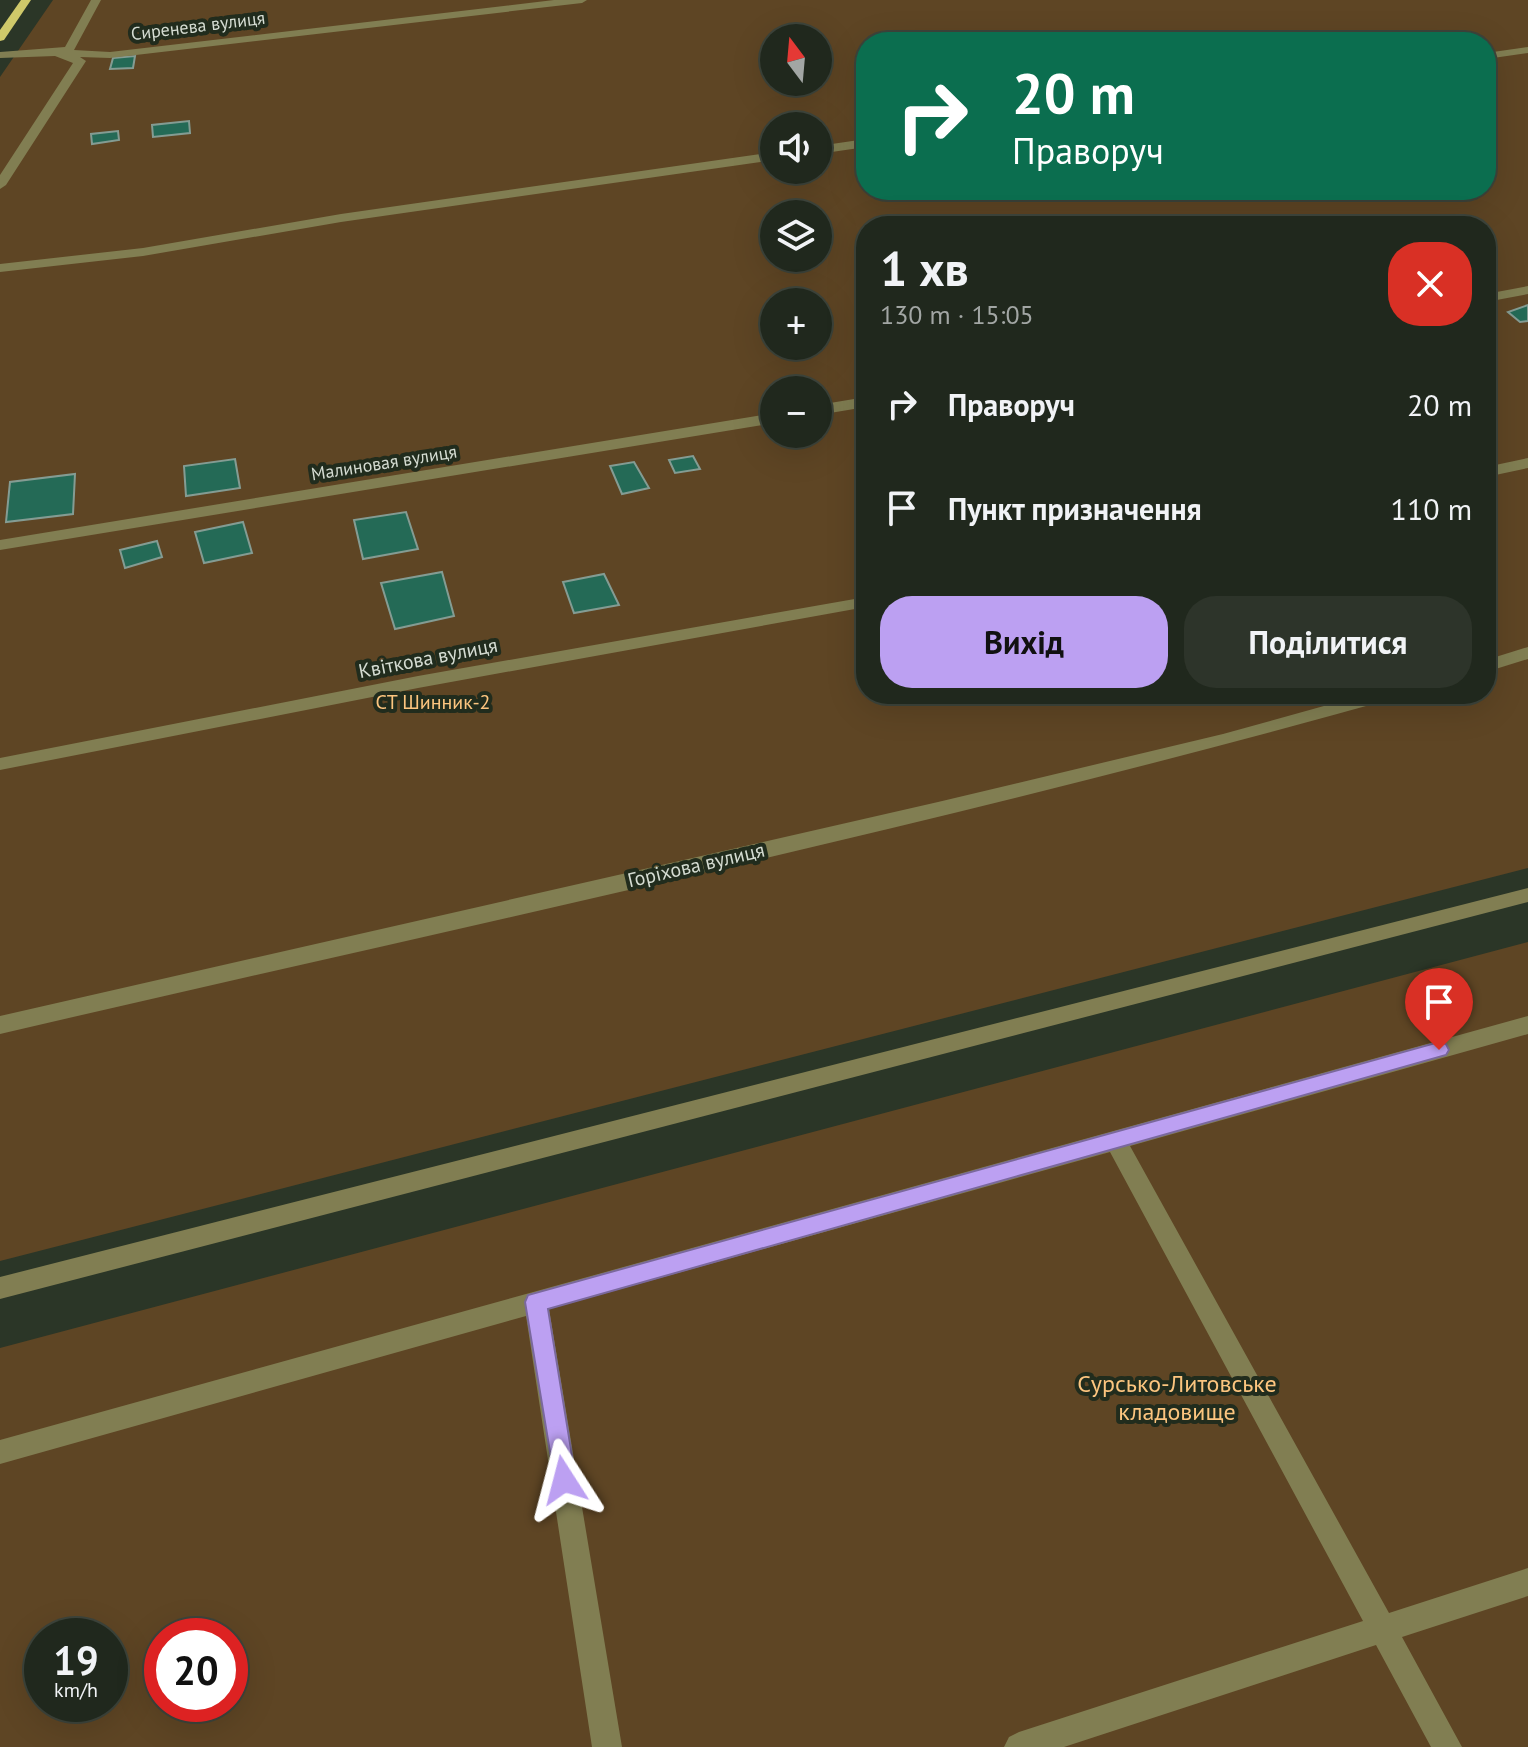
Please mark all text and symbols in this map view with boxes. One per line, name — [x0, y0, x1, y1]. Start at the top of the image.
street label: Сиренева вулиця — [130, 6, 266, 45]
north arrow — [760, 24, 832, 96]
map controls — [760, 24, 832, 448]
text: 20 m — [1012, 57, 1135, 129]
icon: right — [880, 64, 984, 168]
button: sound — [760, 112, 832, 184]
text: Праворуч — [1012, 127, 1164, 174]
button: layers — [760, 200, 832, 272]
text: 1 хв — [880, 237, 969, 299]
button: close — [1388, 242, 1472, 326]
button: + — [760, 288, 832, 360]
text: 130 m · 15:05 — [880, 298, 1034, 331]
button: − — [760, 376, 832, 448]
icon: right — [880, 382, 924, 426]
text: Праворуч — [948, 385, 1075, 424]
text: 20 m — [1407, 385, 1472, 424]
street label: Малиновая вулиця — [309, 440, 458, 485]
icon: arrive — [880, 486, 924, 530]
text: Пункт призначення — [948, 489, 1202, 528]
text: 110 m — [1391, 489, 1472, 528]
button: Вихід — [880, 596, 1168, 688]
button: Поділитися — [1184, 596, 1472, 688]
street label: Квіткова вулиця — [356, 632, 500, 684]
park label: СТ Шинник-2 — [375, 689, 491, 715]
street label: Горіхова вулиця — [625, 837, 767, 893]
pin — [1405, 968, 1473, 1050]
icon: arrive — [1417, 980, 1461, 1024]
park label: Сурсько-Литовське кладовище — [1077, 1368, 1277, 1427]
position arrow — [522, 1438, 606, 1522]
speed limit sign: 20 — [144, 1618, 248, 1722]
text: 19 — [53, 1634, 99, 1686]
text: km/h — [54, 1677, 98, 1703]

